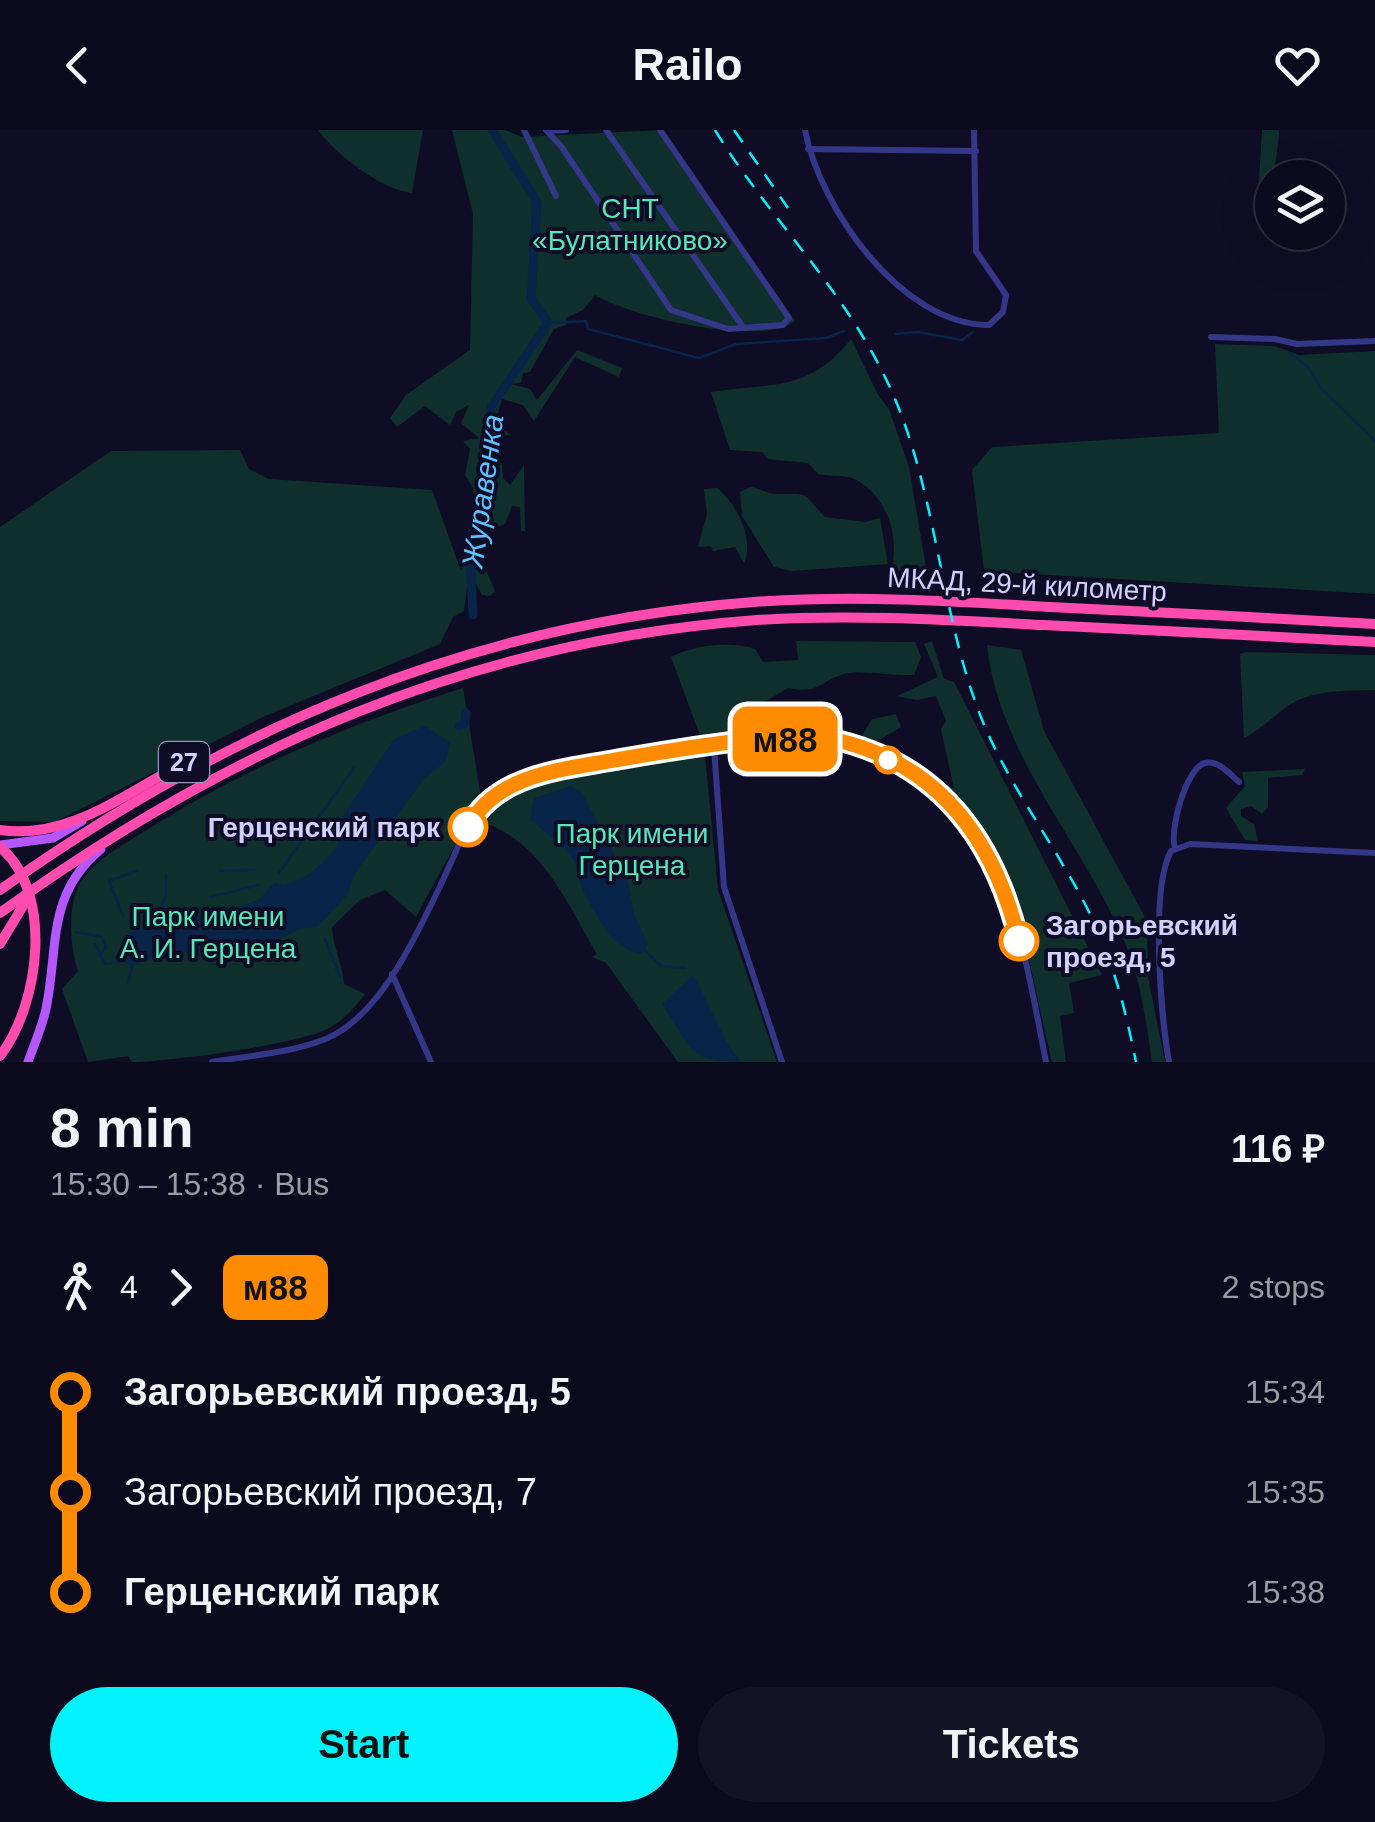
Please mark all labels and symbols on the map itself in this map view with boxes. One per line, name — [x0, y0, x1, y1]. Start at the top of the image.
park label: СНТ «Булатниково» — [532, 193, 728, 256]
water label: Журавенка — [455, 412, 510, 572]
street label: МКАД, 29-й километр — [886, 562, 1168, 607]
line badge: м88 — [728, 706, 842, 772]
road number: 27 — [159, 742, 209, 782]
unlabelled marker — [875, 747, 901, 773]
marker: Герценский парк — [449, 808, 487, 846]
place label: Герценский парк — [208, 812, 441, 843]
park label: Парк имени Герцена — [556, 818, 708, 881]
park label: Парк имени А. И. Герцена — [120, 901, 297, 964]
place label: Загорьевский проезд, 5 — [1046, 910, 1238, 973]
marker: Загорьевский проезд, 5 — [1000, 922, 1038, 960]

